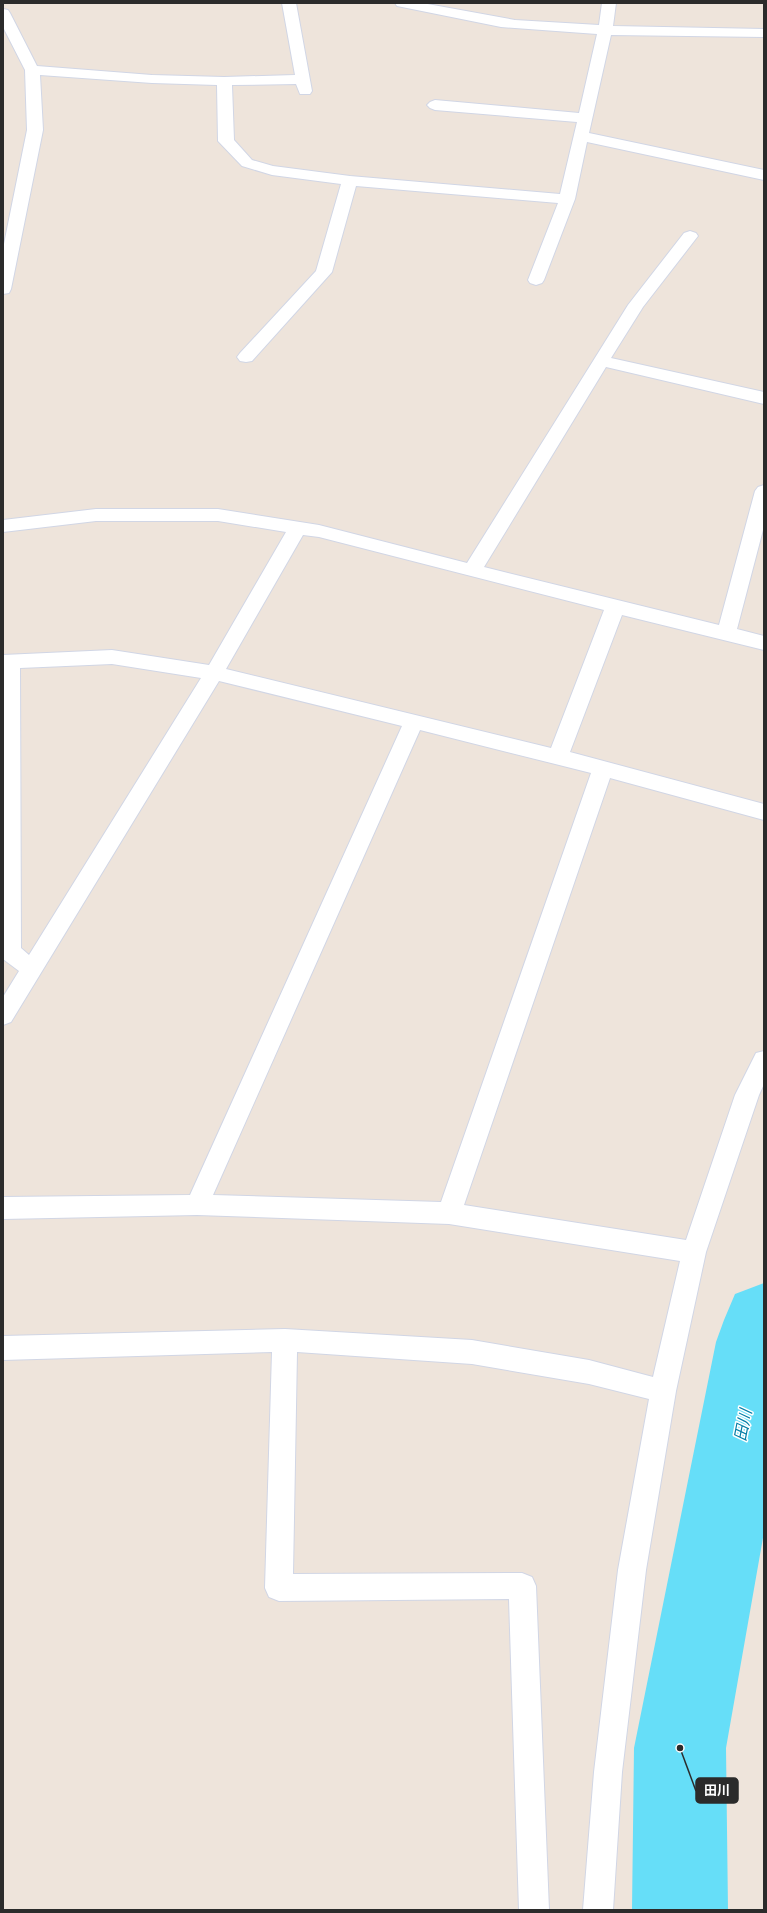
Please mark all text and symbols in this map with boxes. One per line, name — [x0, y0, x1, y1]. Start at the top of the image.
water label: 田川 — [730, 1406, 755, 1443]
callout: 田川 — [696, 1778, 738, 1803]
text: 田川 — [704, 1782, 730, 1798]

